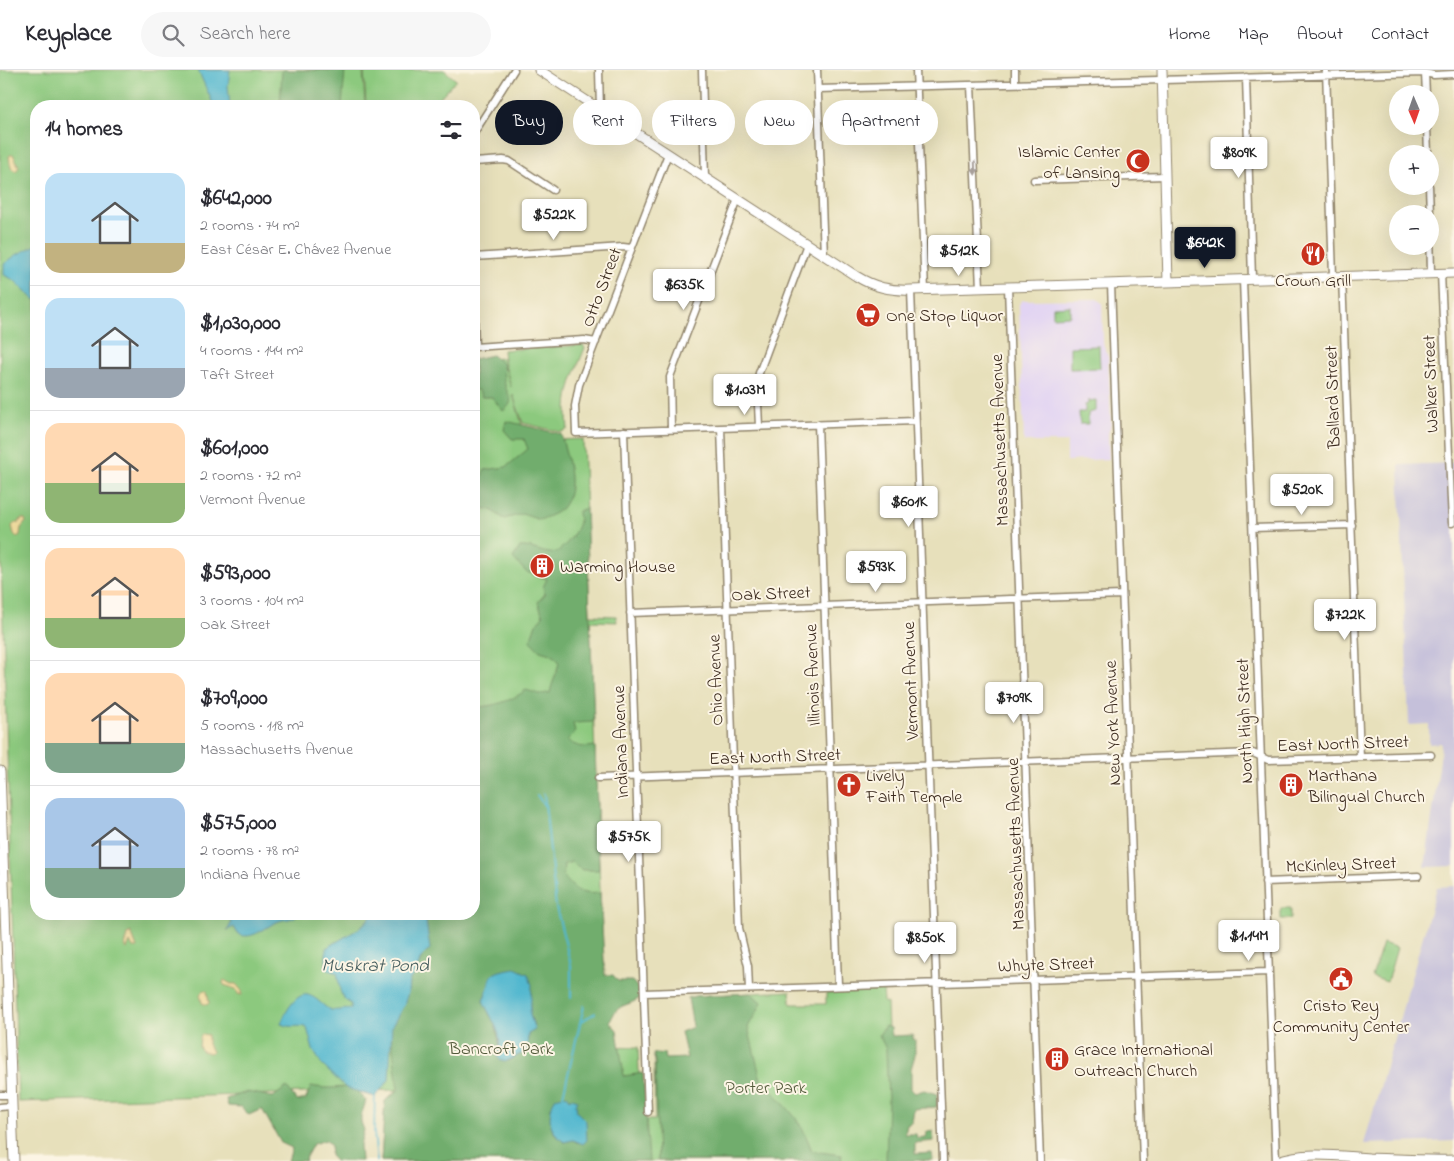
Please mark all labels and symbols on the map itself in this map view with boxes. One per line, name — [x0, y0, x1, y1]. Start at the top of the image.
north arrow — [1389, 85, 1439, 135]
pin: $809K — [1204, 136, 1274, 179]
place label: Islamic Center of Lansing — [1018, 140, 1120, 188]
mosque icon: Islamic Center of Lansing — [1125, 148, 1151, 174]
one-way arrow — [971, 161, 979, 177]
pin: $522K — [519, 198, 589, 241]
pin: $642K — [1170, 226, 1240, 269]
pin: $512K — [924, 234, 994, 277]
restaurant icon: Crown Grill — [1300, 241, 1326, 267]
street label: Otto Street — [576, 244, 630, 331]
pin: $635K — [649, 268, 719, 311]
place label: Crown Grill — [1275, 269, 1351, 295]
supermarket icon: One Stop Liquor — [855, 302, 881, 328]
place label: One Stop Liquor — [886, 304, 1004, 330]
street label: Walker Street — [1417, 334, 1447, 433]
street label: Ballard Street — [1319, 345, 1349, 450]
street label: Massachusetts Avenue — [985, 352, 1017, 526]
pin: $1.03M — [704, 374, 786, 416]
pin: $520K — [1267, 474, 1337, 516]
pin: $601K — [874, 486, 944, 528]
pin: $593K — [841, 550, 911, 593]
building icon: Warming House — [529, 553, 555, 579]
place label: Warming House — [560, 555, 676, 582]
street label: Oak Street — [731, 581, 811, 609]
pin: $722K — [1310, 598, 1380, 641]
street label: Vermont Avenue — [897, 620, 927, 742]
street label: Illinois Avenue — [799, 622, 829, 727]
street label: Ohio Avenue — [702, 633, 732, 726]
street label: North High Street — [1231, 658, 1262, 784]
street label: New York Avenue — [1099, 659, 1129, 786]
pin: $709K — [979, 682, 1049, 724]
street label: Indiana Avenue — [607, 684, 637, 799]
street label: East North Street — [1277, 730, 1409, 760]
street label: East North Street — [709, 743, 841, 773]
street label: Massachusetts Avenue — [1001, 756, 1033, 930]
place label: Lively Faith Temple — [865, 764, 963, 811]
place label: Marthana Bilingual Church — [1307, 764, 1425, 812]
church icon: Lively Faith Temple — [836, 772, 862, 798]
building icon: Marthana Bilingual Church — [1278, 772, 1304, 798]
pin: $575K — [594, 820, 664, 863]
street label: McKinley Street — [1285, 851, 1397, 881]
pin: $1.14M — [1208, 920, 1290, 962]
pin: $850K — [890, 922, 960, 964]
street label: Whyte Street — [997, 951, 1095, 981]
water label: Muskrat Pond — [321, 953, 430, 980]
public building icon: Cristo Rey Community Center — [1328, 966, 1354, 992]
place label: Cristo Rey Community Center — [1273, 994, 1410, 1041]
park label: Bancroft Park — [448, 1037, 553, 1063]
place label: Grace International Outreach Church — [1074, 1038, 1213, 1085]
building icon: Grace International Outreach Church — [1044, 1046, 1070, 1072]
park label: Porter Park — [726, 1076, 807, 1102]

